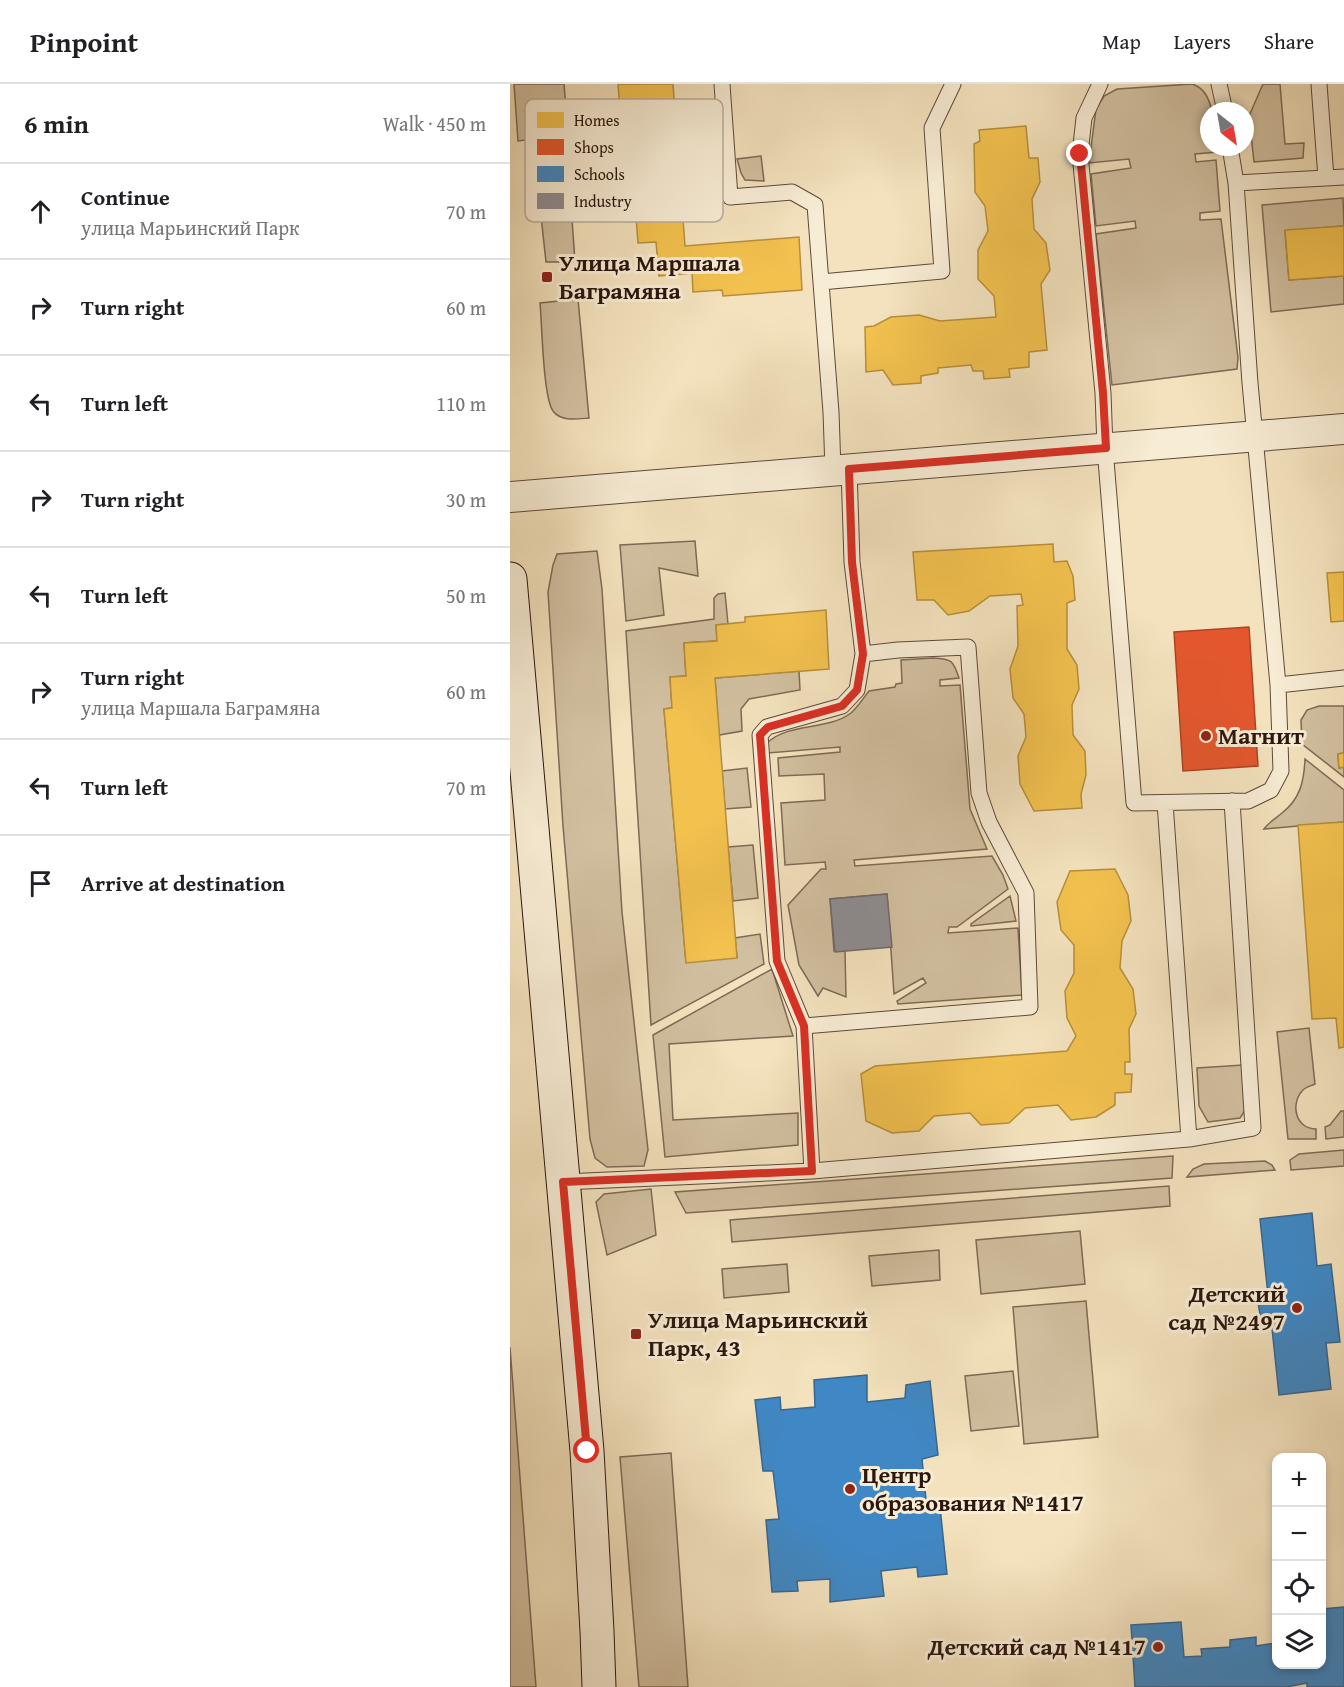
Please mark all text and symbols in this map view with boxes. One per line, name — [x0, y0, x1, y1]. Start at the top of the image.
text: Pinpoint — [30, 21, 138, 62]
text: Map — [1102, 26, 1141, 57]
text: Layers — [1174, 26, 1231, 57]
text: Share — [1264, 26, 1314, 57]
legend — [525, 99, 723, 222]
north arrow — [1200, 102, 1254, 156]
text: 6 min — [24, 104, 89, 143]
text: Homes — [574, 108, 620, 132]
text: Walk · 450 m — [383, 109, 486, 138]
text: Shops — [574, 135, 614, 159]
route end — [1066, 140, 1092, 166]
text: Schools — [574, 162, 625, 186]
text: Continue — [81, 181, 170, 213]
text: Industry — [574, 189, 632, 213]
icon: ahead — [24, 195, 57, 228]
text: 70 m — [446, 197, 486, 226]
text: улица Марьинский Парк — [81, 213, 300, 242]
place label: Улица Маршала Баграмяна — [559, 245, 741, 308]
marker: Улица Маршала Баграмяна — [540, 270, 554, 284]
icon: right — [24, 291, 57, 324]
text: Turn right — [81, 291, 184, 323]
text: 60 m — [446, 293, 486, 322]
icon: left — [24, 387, 57, 420]
text: Turn left — [81, 387, 168, 419]
text: 110 m — [436, 389, 486, 418]
icon: right — [24, 483, 57, 516]
text: Turn right — [81, 483, 184, 515]
text: 30 m — [446, 485, 486, 514]
icon: left — [24, 579, 57, 612]
text: Turn left — [81, 579, 168, 611]
text: 50 m — [446, 581, 486, 610]
text: Turn right — [81, 661, 184, 693]
icon: right — [24, 675, 57, 708]
text: 60 m — [446, 677, 486, 706]
text: улица Маршала Баграмяна — [81, 693, 320, 722]
place label: Магнит — [1218, 718, 1304, 753]
marker: Магнит — [1199, 729, 1213, 743]
icon: left — [24, 771, 57, 804]
text: Turn left — [81, 771, 168, 803]
text: 70 m — [446, 773, 486, 802]
icon: arrive — [24, 867, 57, 900]
text: Arrive at destination — [81, 867, 285, 899]
place label: Детский сад №2497 — [1168, 1276, 1285, 1339]
marker: Детский сад №2497 — [1290, 1301, 1304, 1315]
place label: Улица Марьинский Парк, 43 — [648, 1302, 868, 1365]
marker: Улица Марьинский Парк, 43 — [629, 1327, 643, 1341]
route start — [573, 1437, 599, 1463]
map controls — [1272, 1453, 1326, 1669]
button: + — [1272, 1453, 1326, 1507]
place label: Центр образования №1417 — [862, 1457, 1084, 1520]
marker: Центр образования №1417 — [843, 1482, 857, 1496]
button: − — [1272, 1507, 1326, 1561]
button: locate — [1272, 1561, 1326, 1615]
button: layers — [1272, 1615, 1326, 1669]
place label: Детский сад №1417 — [927, 1629, 1146, 1664]
marker: Детский сад №1417 — [1151, 1640, 1165, 1654]

